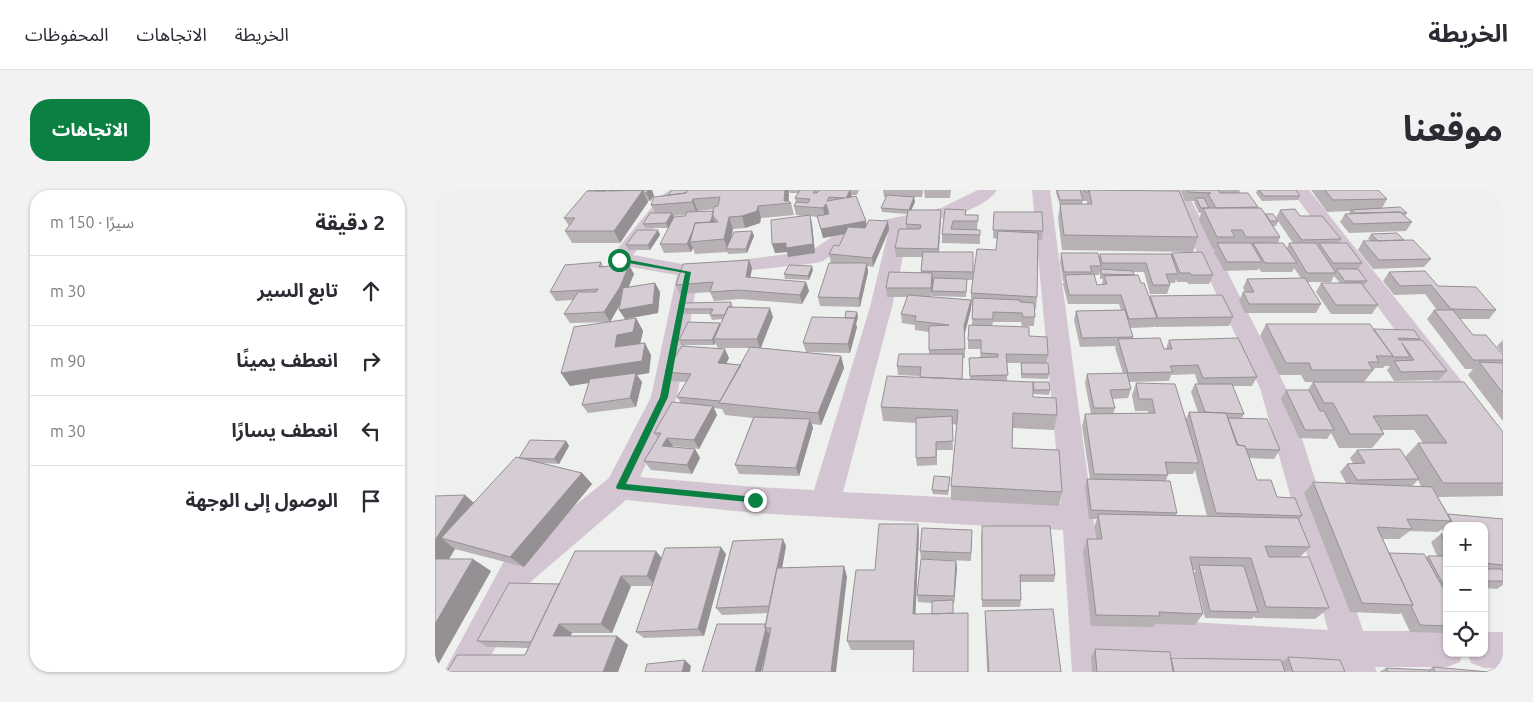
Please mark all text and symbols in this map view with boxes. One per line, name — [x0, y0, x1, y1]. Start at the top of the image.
text: الخريطة — [1428, 20, 1508, 47]
text: المحفوظات — [25, 24, 109, 44]
text: الاتجاهات — [137, 24, 207, 44]
text: الخريطة — [235, 24, 289, 44]
button: الاتجاهات — [30, 99, 150, 161]
text: موقعنا — [1403, 108, 1503, 148]
text: 2 دقيقة — [315, 210, 385, 234]
text: سيرًا · 150 m — [50, 213, 134, 231]
route start — [608, 249, 631, 272]
icon: ahead — [357, 277, 385, 305]
text: تابع السير — [257, 279, 338, 301]
text: 30 m — [50, 282, 86, 300]
icon: right — [357, 347, 385, 375]
text: انعطف يمينًا — [236, 349, 338, 371]
text: 90 m — [50, 352, 86, 370]
icon: left — [357, 417, 385, 445]
text: انعطف يسارًا — [231, 419, 338, 441]
text: 30 m — [50, 422, 86, 440]
icon: arrive — [357, 487, 385, 515]
text: الوصول إلى الوجهة — [186, 489, 338, 511]
route end — [744, 489, 767, 512]
map controls — [1443, 522, 1488, 657]
button: + — [1443, 522, 1488, 567]
button: − — [1443, 567, 1488, 612]
button: locate — [1443, 612, 1488, 657]

